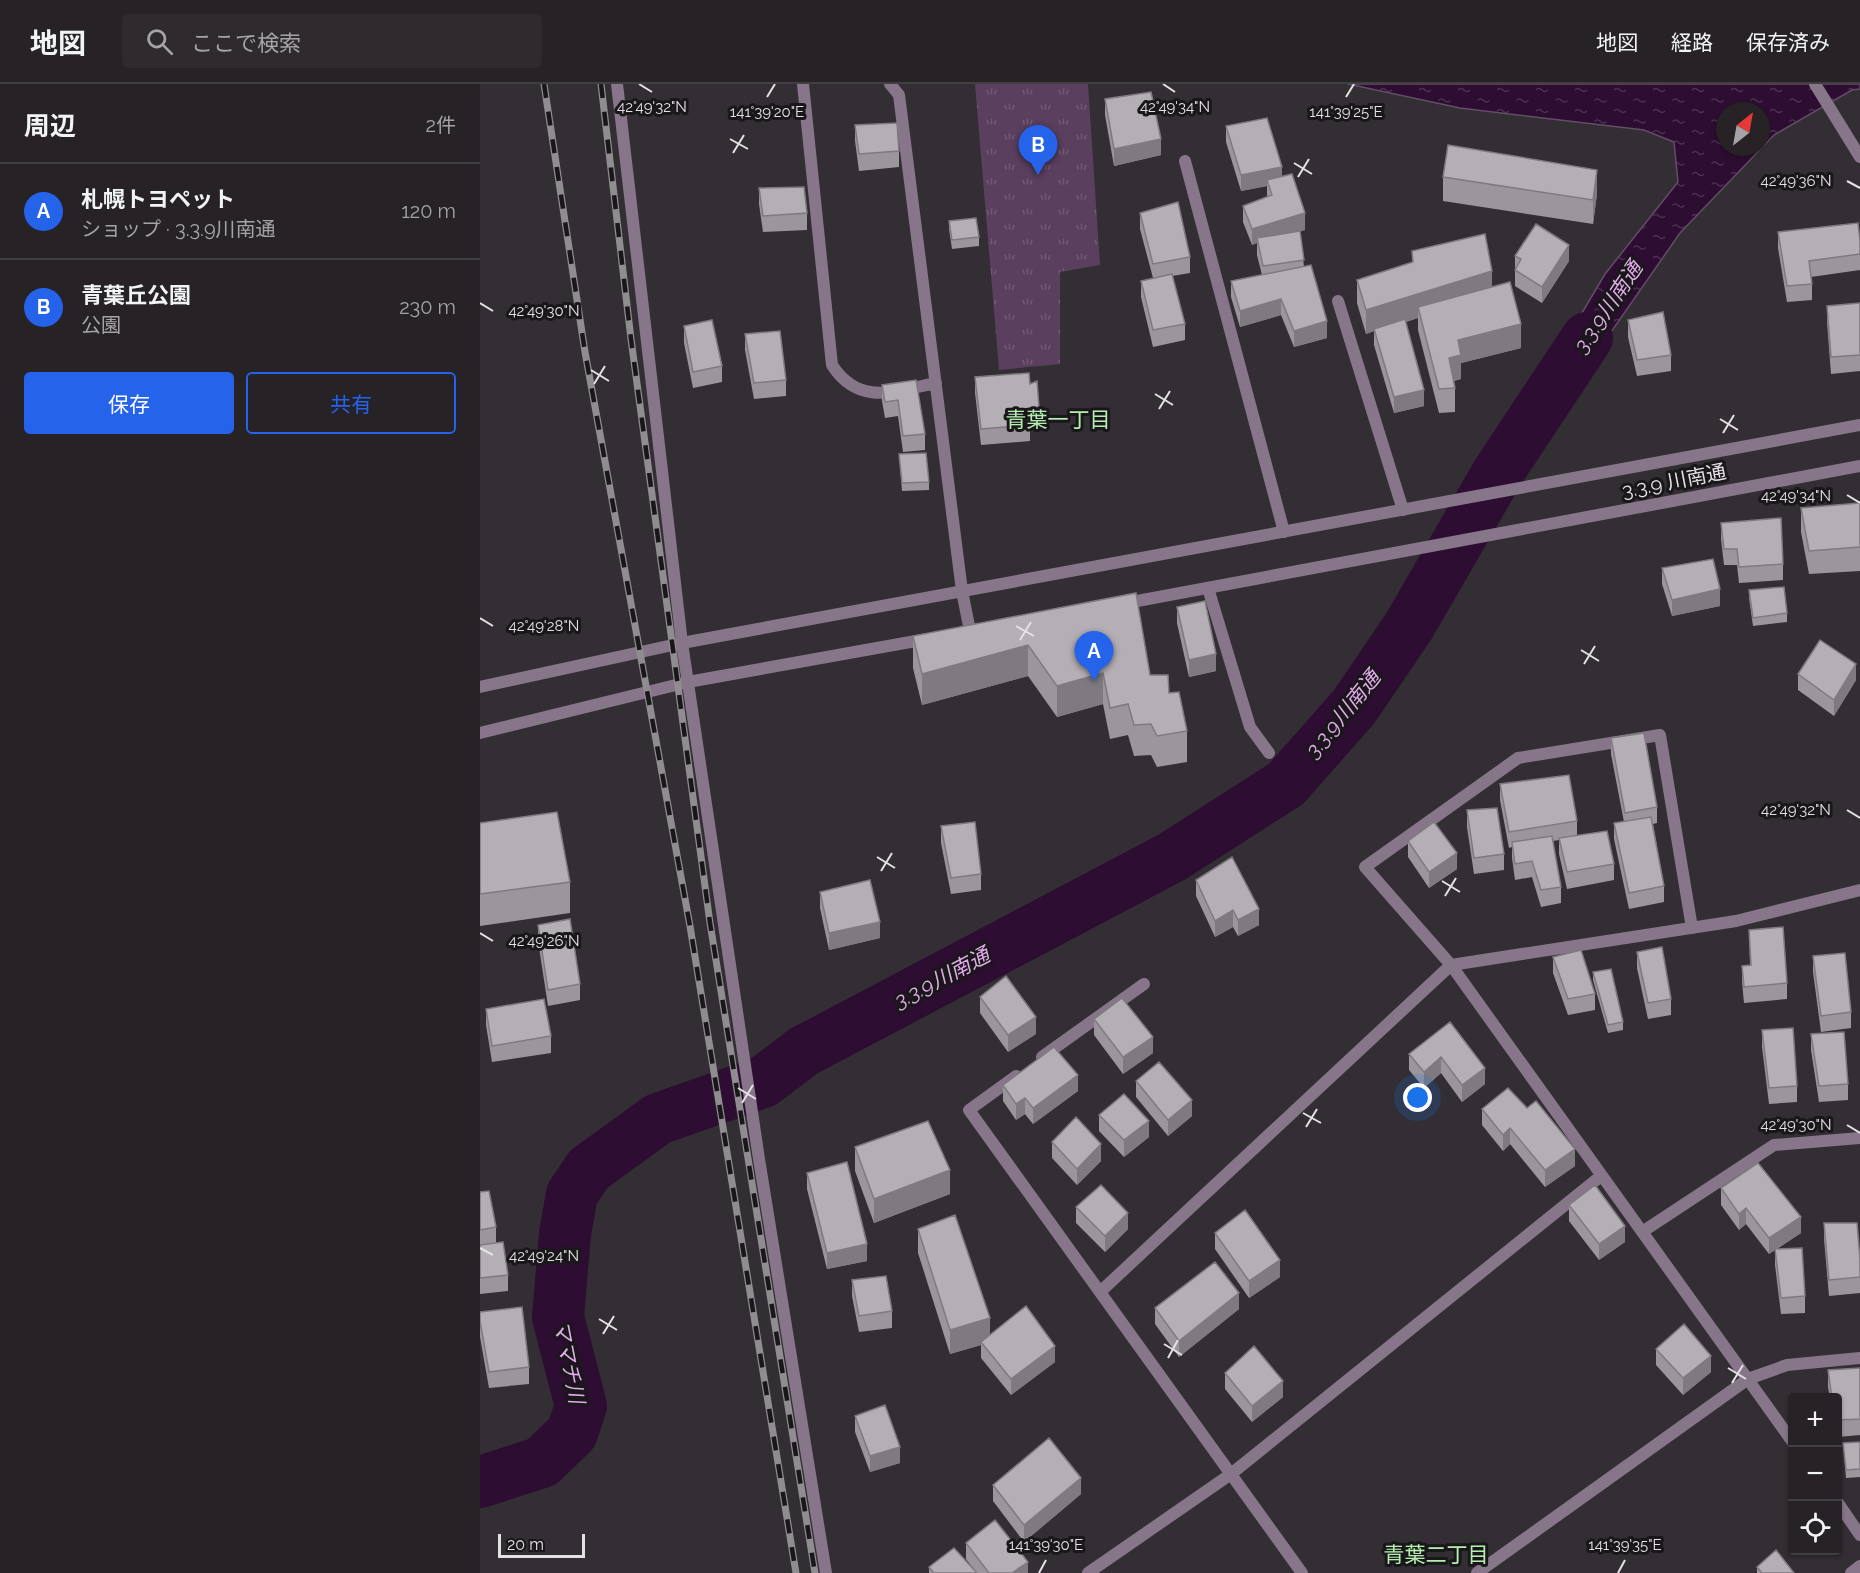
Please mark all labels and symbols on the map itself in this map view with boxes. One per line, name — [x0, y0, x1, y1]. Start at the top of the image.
text: 42°49'32"N — [617, 98, 687, 116]
text: 42°49'34"N — [1140, 98, 1210, 116]
north arrow — [1716, 102, 1770, 156]
text: 141°39'20"E — [730, 103, 804, 121]
text: 141°39'25"E — [1309, 103, 1383, 121]
pin: B — [1018, 126, 1058, 175]
text: 42°49'36"N — [1760, 172, 1832, 190]
water label: 3.3.9川南通 — [1567, 254, 1649, 358]
text: 42°49'30"N — [508, 302, 580, 320]
district label: 青葉一丁目 — [1006, 407, 1111, 432]
street label: 3.3.9 川南通 — [1620, 459, 1728, 503]
text: 42°49'34"N — [1761, 487, 1831, 505]
text: 42°49'28"N — [509, 617, 579, 635]
pin: A — [1074, 632, 1114, 681]
water label: 3.3.9川南通 — [1299, 663, 1387, 763]
text: 42°49'32"N — [1761, 801, 1831, 819]
text: 42°49'26"N — [509, 932, 579, 950]
water label: 3.3.9川南通 — [889, 941, 996, 1014]
your location — [1403, 1083, 1432, 1112]
text: 42°49'30"N — [1760, 1116, 1832, 1134]
text: 42°49'24"N — [509, 1247, 579, 1265]
water label: ママチ川 — [549, 1318, 590, 1407]
scale bar — [498, 1531, 585, 1558]
text: 141°39'30"E — [1009, 1536, 1083, 1554]
text: 141°39'35"E — [1588, 1536, 1662, 1554]
district label: 青葉二丁目 — [1384, 1542, 1489, 1567]

